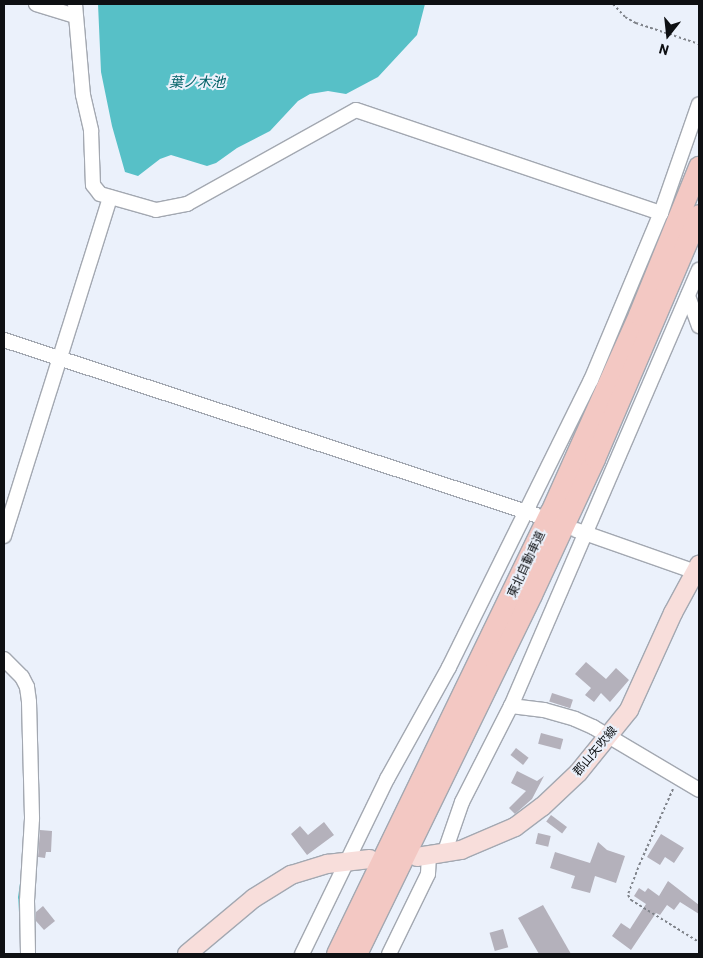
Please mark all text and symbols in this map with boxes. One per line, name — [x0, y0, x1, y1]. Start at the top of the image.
north arrow — [643, 10, 693, 60]
text: N — [657, 40, 671, 59]
water label: 葉ノ木池 — [169, 74, 225, 90]
street label: 東北自動車道 — [504, 528, 548, 600]
street label: 郡山矢吹線 — [570, 723, 620, 779]

